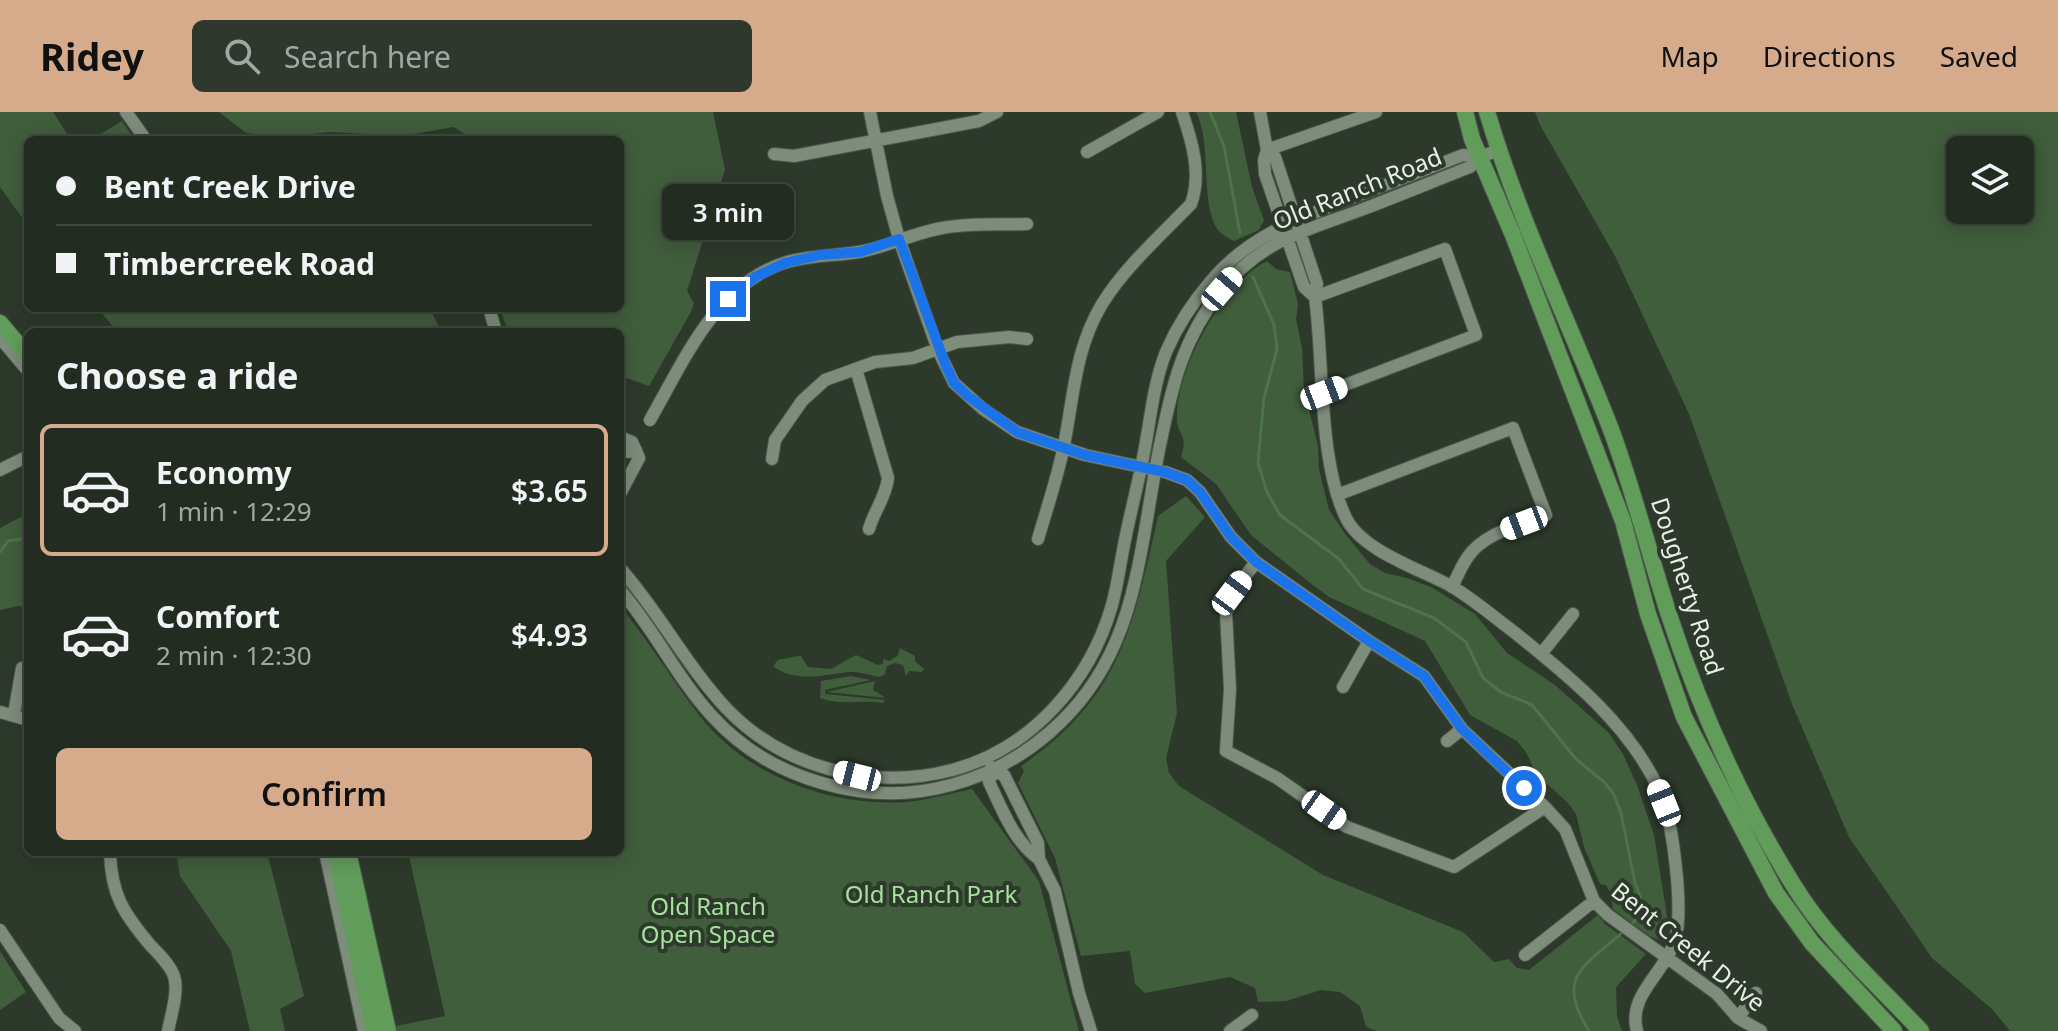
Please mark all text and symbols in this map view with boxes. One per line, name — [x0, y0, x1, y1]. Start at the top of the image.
search box — [192, 20, 752, 92]
text: Ridey — [40, 30, 144, 82]
icon: search — [220, 34, 264, 78]
text: Search here — [284, 36, 451, 77]
text: Map — [1660, 37, 1719, 75]
text: Directions — [1763, 37, 1896, 75]
text: Saved — [1940, 37, 2018, 75]
map controls — [1946, 136, 2034, 224]
button: layers — [1946, 136, 2034, 224]
street label: Old Ranch Road — [1268, 139, 1446, 237]
text: Bent Creek Drive — [104, 166, 356, 207]
callout: 3 min — [662, 183, 794, 239]
text: 3 min — [693, 194, 763, 230]
text: Timbercreek Road — [104, 243, 375, 284]
car — [1197, 263, 1247, 315]
route end — [710, 281, 746, 317]
text: Choose a ride — [56, 351, 298, 400]
car — [1297, 373, 1351, 413]
text: Economy — [156, 452, 292, 493]
icon: car — [60, 454, 132, 526]
text: $3.65 — [511, 470, 588, 511]
text: 1 min · 12:29 — [156, 493, 312, 529]
street label: Dougherty Road — [1644, 493, 1732, 679]
car — [1497, 503, 1551, 543]
car — [1208, 567, 1256, 619]
text: Comfort — [156, 596, 280, 637]
icon: car — [60, 598, 132, 670]
text: $4.93 — [511, 614, 588, 655]
text: 2 min · 12:30 — [156, 637, 312, 673]
button: Confirm — [56, 748, 592, 840]
car — [831, 759, 883, 793]
route start — [1506, 770, 1542, 806]
car — [1644, 776, 1684, 830]
car — [1297, 786, 1351, 834]
street label: Bent Creek Drive — [1605, 874, 1773, 1018]
park label: Old Ranch Park — [845, 877, 1017, 910]
park label: Old Ranch Open Space — [641, 889, 775, 950]

